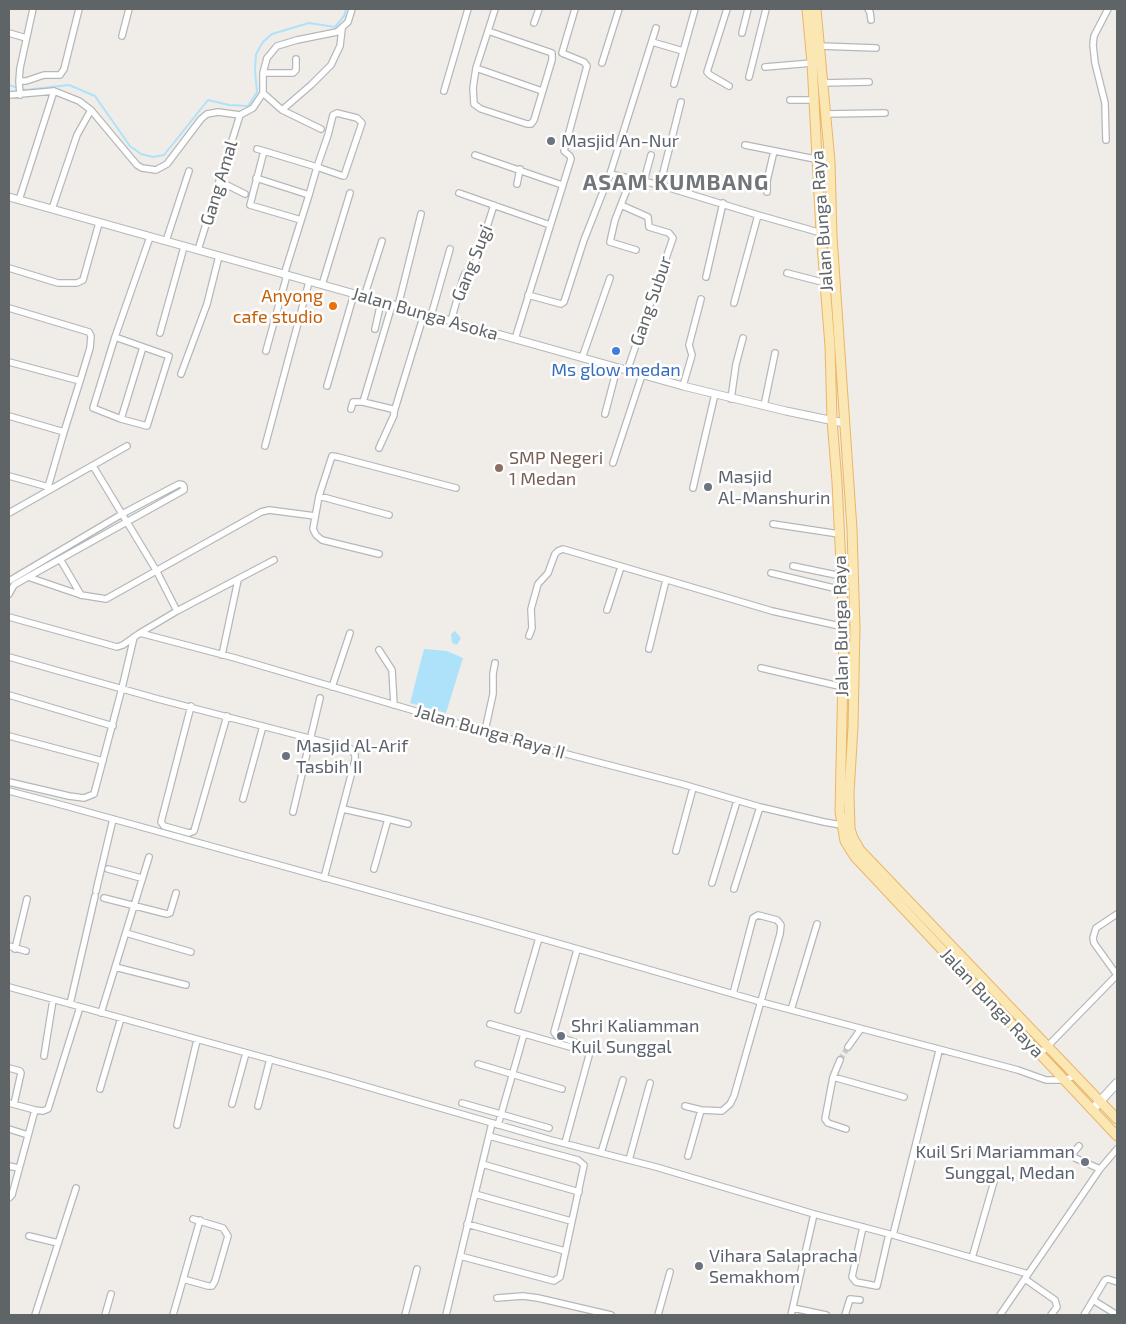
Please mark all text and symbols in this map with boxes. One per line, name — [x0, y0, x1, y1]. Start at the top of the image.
place label: Masjid An-Nur — [561, 130, 679, 152]
marker: Masjid An-Nur — [545, 135, 557, 147]
street label: Gang Amal — [196, 138, 242, 228]
street label: Jalan Bunga Raya — [806, 150, 838, 292]
district label: ASAM KUMBANG — [581, 170, 771, 196]
street label: Gang Sugi — [447, 222, 497, 304]
street label: Gang Subur — [626, 253, 676, 349]
street label: Jalan Bunga Asoka — [349, 283, 501, 345]
place label: Anyong cafe studio — [233, 285, 323, 328]
marker: Anyong cafe studio — [327, 300, 339, 312]
marker: Ms glow medan — [610, 345, 622, 357]
place label: Ms glow medan — [551, 359, 681, 381]
place label: SMP Negeri 1 Medan — [509, 447, 603, 489]
marker: SMP Negeri 1 Medan — [493, 462, 505, 474]
place label: Masjid Al-Manshurin — [718, 466, 830, 508]
marker: Masjid Al-Manshurin — [702, 481, 714, 493]
street label: Jalan Bunga Raya — [829, 555, 853, 697]
street label: Jalan Bunga Raya II — [412, 700, 568, 764]
place label: Masjid Al-Arif Tasbih II — [296, 735, 408, 778]
marker: Masjid Al-Arif Tasbih II — [280, 750, 292, 762]
street label: Jalan Bunga Raya — [936, 944, 1048, 1062]
place label: Shri Kaliamman Kuil Sunggal — [571, 1015, 699, 1058]
marker: Shri Kaliamman Kuil Sunggal — [555, 1030, 567, 1042]
place label: Kuil Sri Mariamman Sunggal, Medan — [915, 1141, 1075, 1184]
marker: Kuil Sri Mariamman Sunggal, Medan — [1079, 1156, 1091, 1168]
place label: Vihara Salapracha Semakhom — [709, 1245, 858, 1288]
marker: Vihara Salapracha Semakhom — [693, 1260, 705, 1272]

